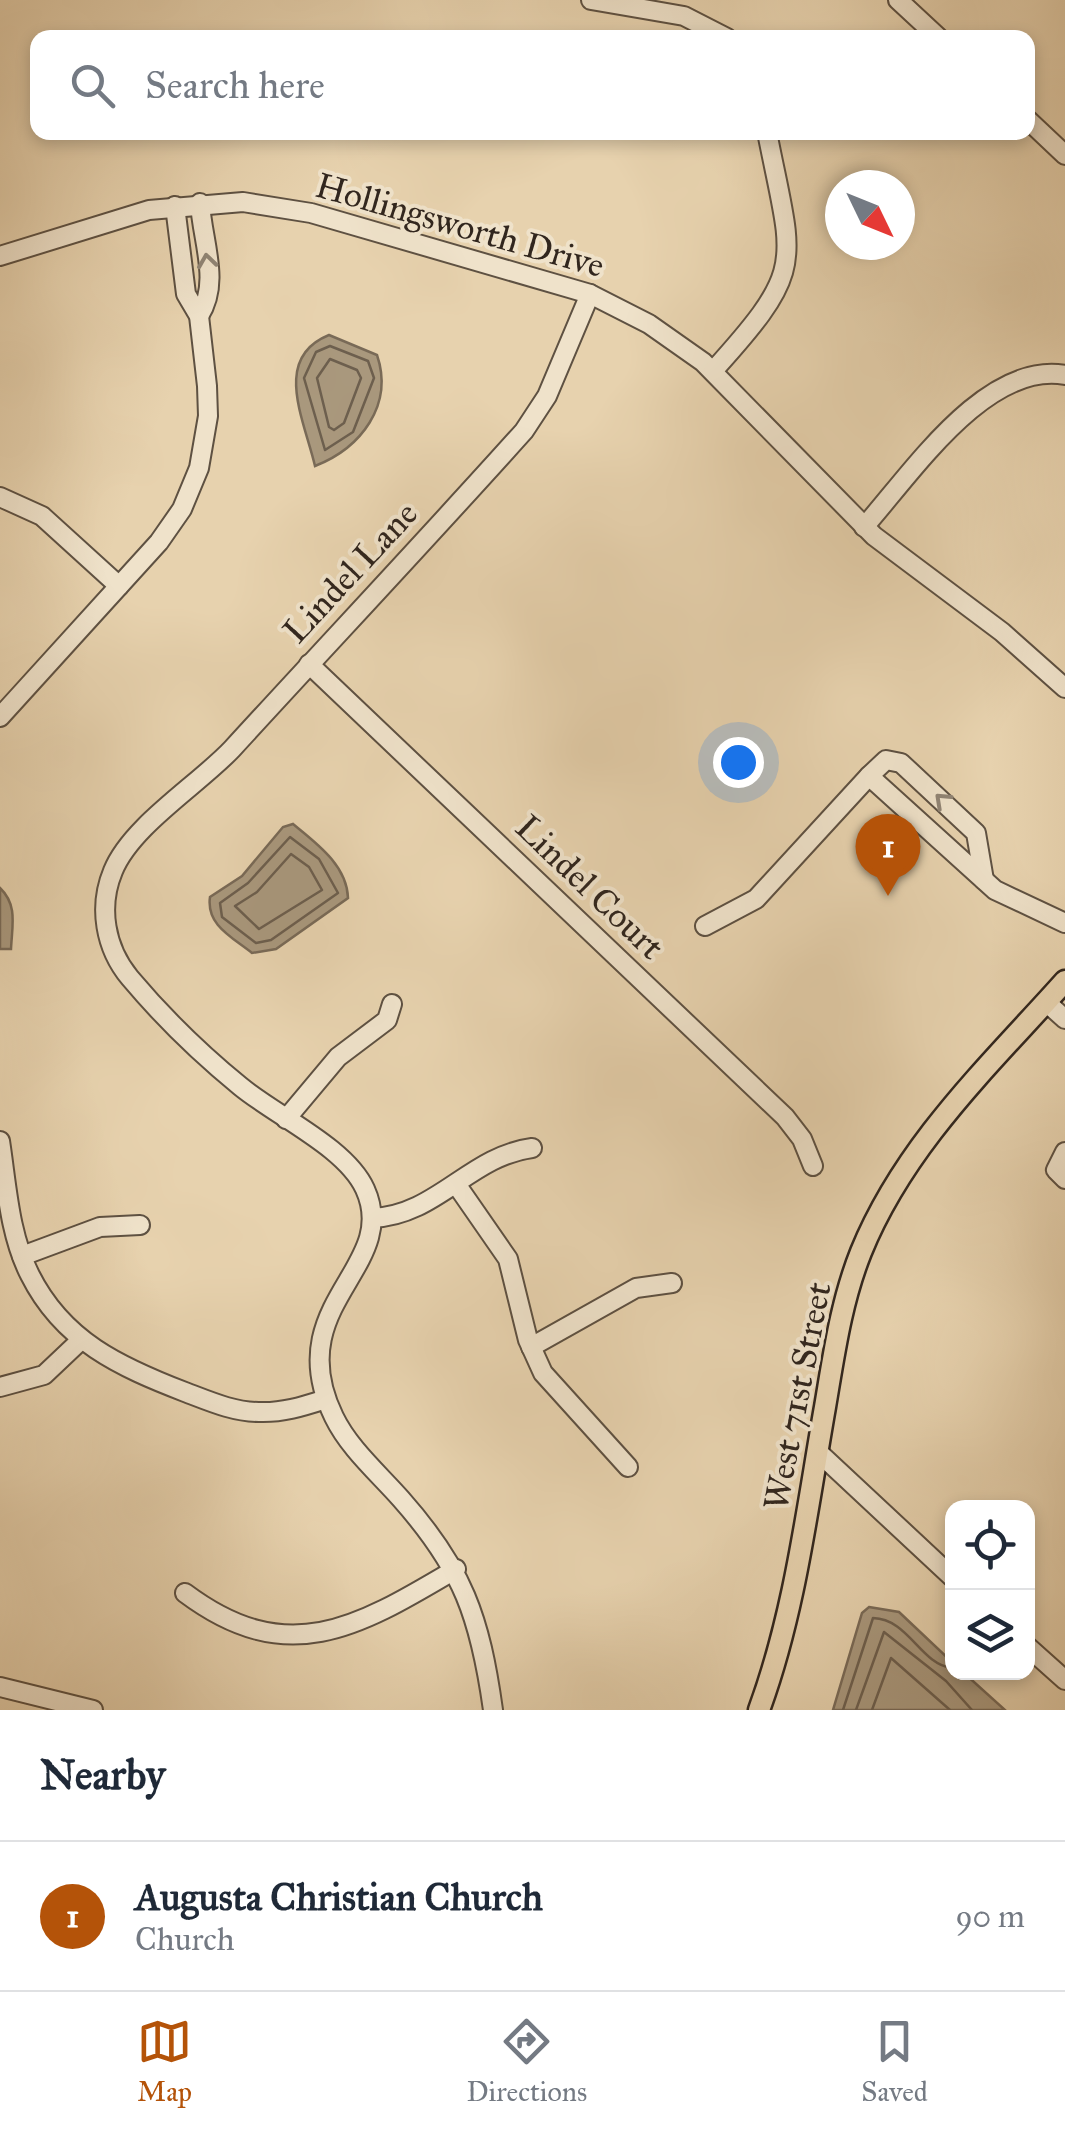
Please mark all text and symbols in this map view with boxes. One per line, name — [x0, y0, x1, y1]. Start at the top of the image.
search box — [30, 30, 1035, 140]
icon: search — [65, 58, 120, 113]
text: Search here — [145, 62, 325, 108]
street label: Hollingsworth Drive — [311, 164, 609, 287]
north arrow — [825, 170, 915, 260]
one-way arrow — [198, 253, 219, 269]
street label: Lindel Lane — [274, 493, 427, 652]
your location — [713, 737, 764, 788]
one-way arrow — [935, 794, 954, 812]
street label: Lindel Court — [507, 806, 673, 969]
pin: 1 — [856, 814, 920, 896]
street label: West 71st Street — [754, 1279, 841, 1514]
map controls — [945, 1500, 1035, 1680]
button: locate — [945, 1500, 1035, 1590]
button: layers — [945, 1590, 1035, 1680]
text: Nearby — [40, 1749, 165, 1801]
text: Augusta Christian Church — [135, 1874, 543, 1920]
text: 1 — [66, 1897, 79, 1936]
text: 90 m — [955, 1897, 1025, 1936]
text: Church — [135, 1920, 235, 1959]
tab: Map — [137, 2014, 192, 2109]
tab: Directions — [466, 2014, 587, 2109]
tab: Saved — [861, 2014, 928, 2109]

